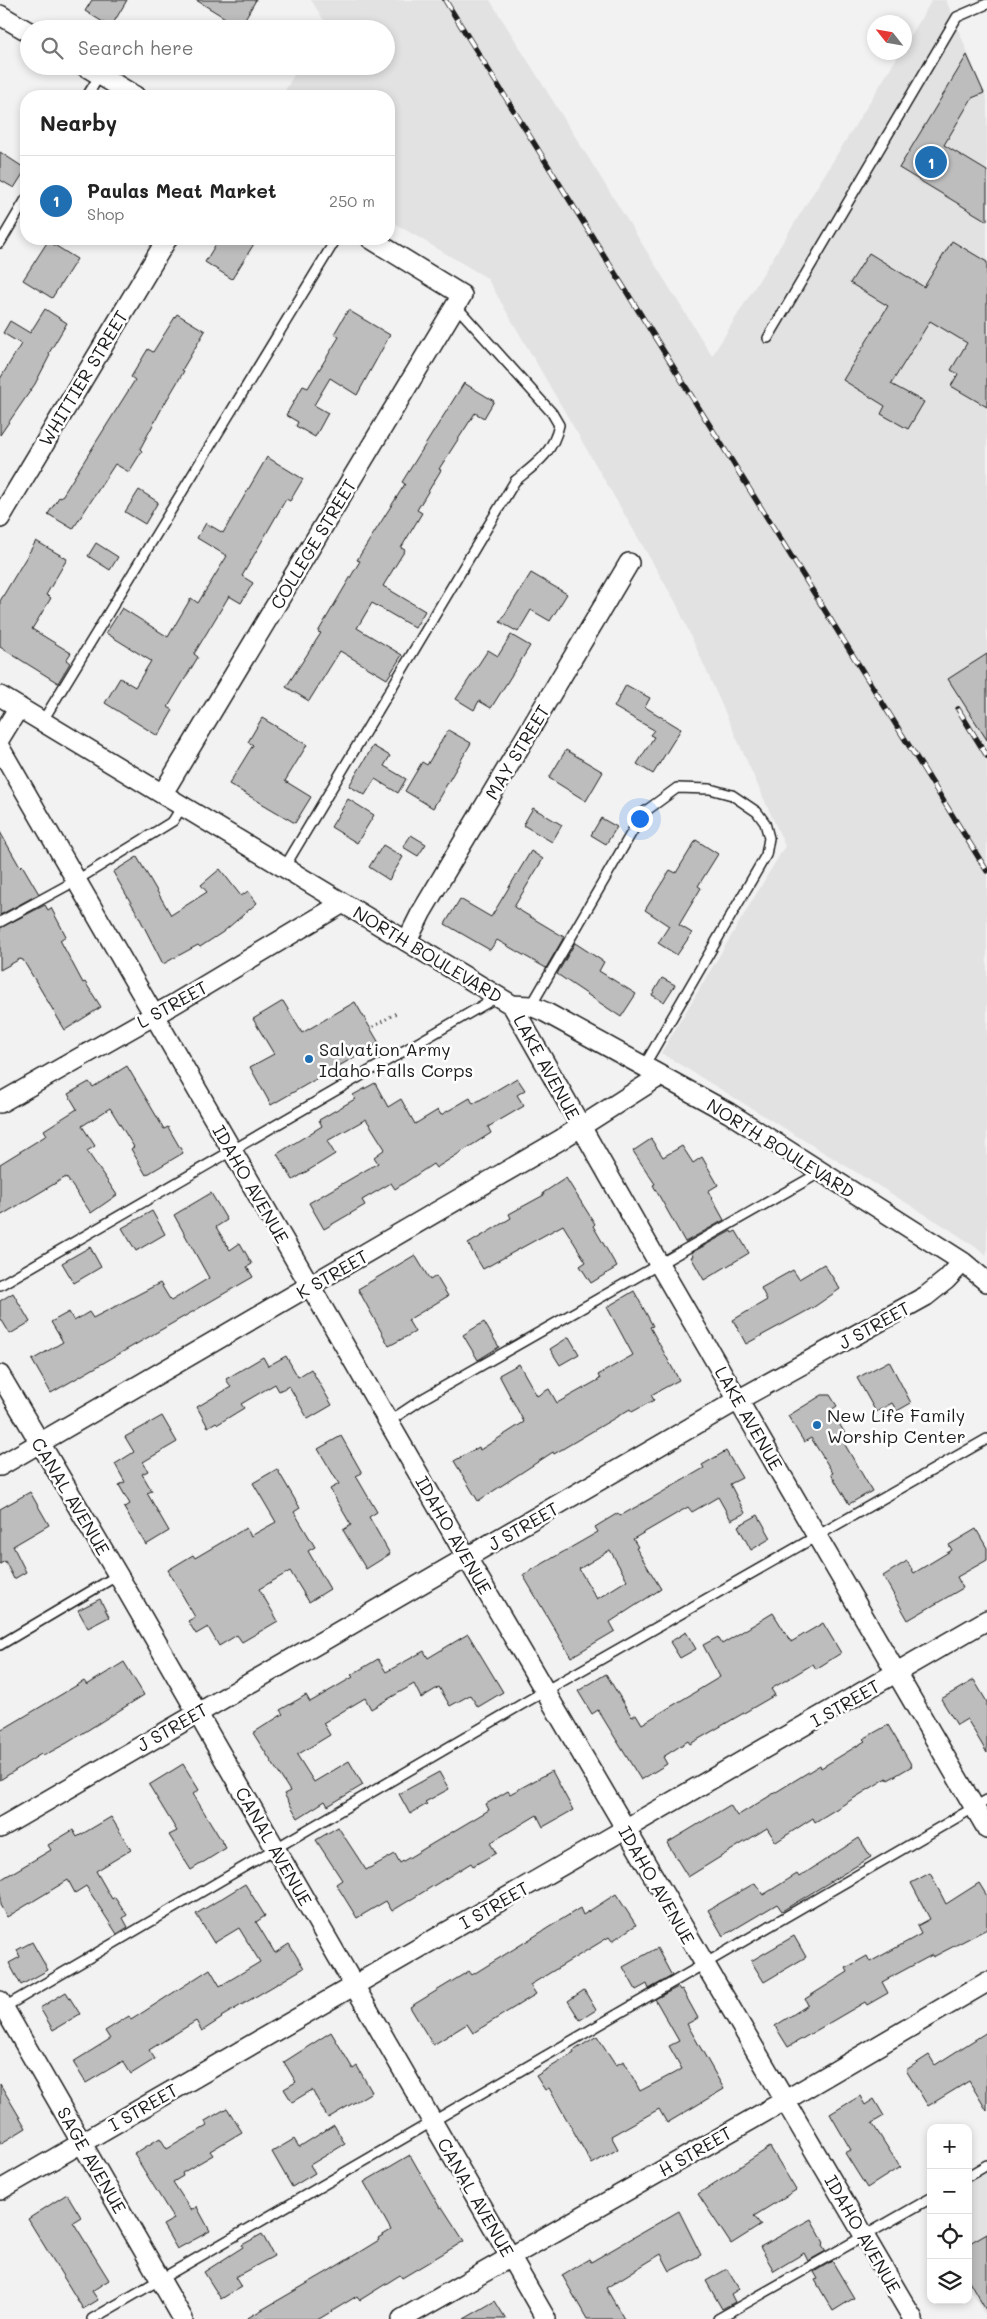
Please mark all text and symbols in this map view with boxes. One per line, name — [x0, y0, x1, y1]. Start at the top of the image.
north arrow — [867, 15, 912, 60]
search box — [20, 20, 395, 75]
icon: search — [38, 34, 66, 62]
text: Search here — [78, 35, 194, 60]
text: Nearby — [40, 109, 117, 136]
pin: 1 — [915, 143, 947, 181]
text: Paulas Meat Market — [87, 178, 276, 203]
text: 1 — [52, 190, 60, 211]
text: 250 m — [329, 190, 375, 211]
text: Shop — [87, 203, 124, 224]
street label: WHITTIER STREET — [33, 306, 133, 450]
street label: COLLEGE STREET — [265, 474, 361, 614]
street label: MAY STREET — [479, 700, 555, 804]
your location — [627, 806, 653, 832]
street label: NORTH BOULEVARD — [349, 900, 507, 1008]
street label: L STREET — [132, 975, 212, 1033]
street label: LAKE AVENUE — [508, 1010, 586, 1124]
place label: Salvation Army Idaho Falls Corps — [319, 1037, 473, 1082]
marker: Salvation Army Idaho Falls Corps — [303, 1053, 315, 1065]
street label: NORTH BOULEVARD — [702, 1093, 860, 1203]
street label: IDAHO AVENUE — [207, 1120, 295, 1248]
street label: K STREET — [292, 1244, 372, 1304]
street label: J STREET — [834, 1296, 914, 1354]
street label: LAKE AVENUE — [710, 1362, 788, 1474]
place label: New Life Family Worship Center — [827, 1403, 966, 1448]
marker: New Life Family Worship Center — [811, 1419, 823, 1431]
street label: CANAL AVENUE — [26, 1433, 116, 1559]
street label: IDAHO AVENUE — [410, 1471, 498, 1599]
street label: J STREET — [483, 1496, 563, 1556]
street label: I STREET — [806, 1674, 884, 1732]
street label: J STREET — [132, 1697, 212, 1757]
street label: CANAL AVENUE — [230, 1782, 318, 1910]
street label: IDAHO AVENUE — [613, 1821, 701, 1949]
street label: I STREET — [455, 1876, 533, 1934]
street label: I STREET — [104, 2078, 182, 2136]
street label: SAGE AVENUE — [52, 2102, 132, 2218]
street label: H STREET — [654, 2120, 736, 2182]
map controls — [927, 2124, 972, 2304]
button: + — [927, 2124, 972, 2169]
street label: CANAL AVENUE — [432, 2133, 520, 2261]
button: − — [927, 2169, 972, 2214]
street label: IDAHO AVENUE — [819, 2170, 907, 2298]
button: locate — [927, 2214, 972, 2259]
button: layers — [927, 2259, 972, 2304]

